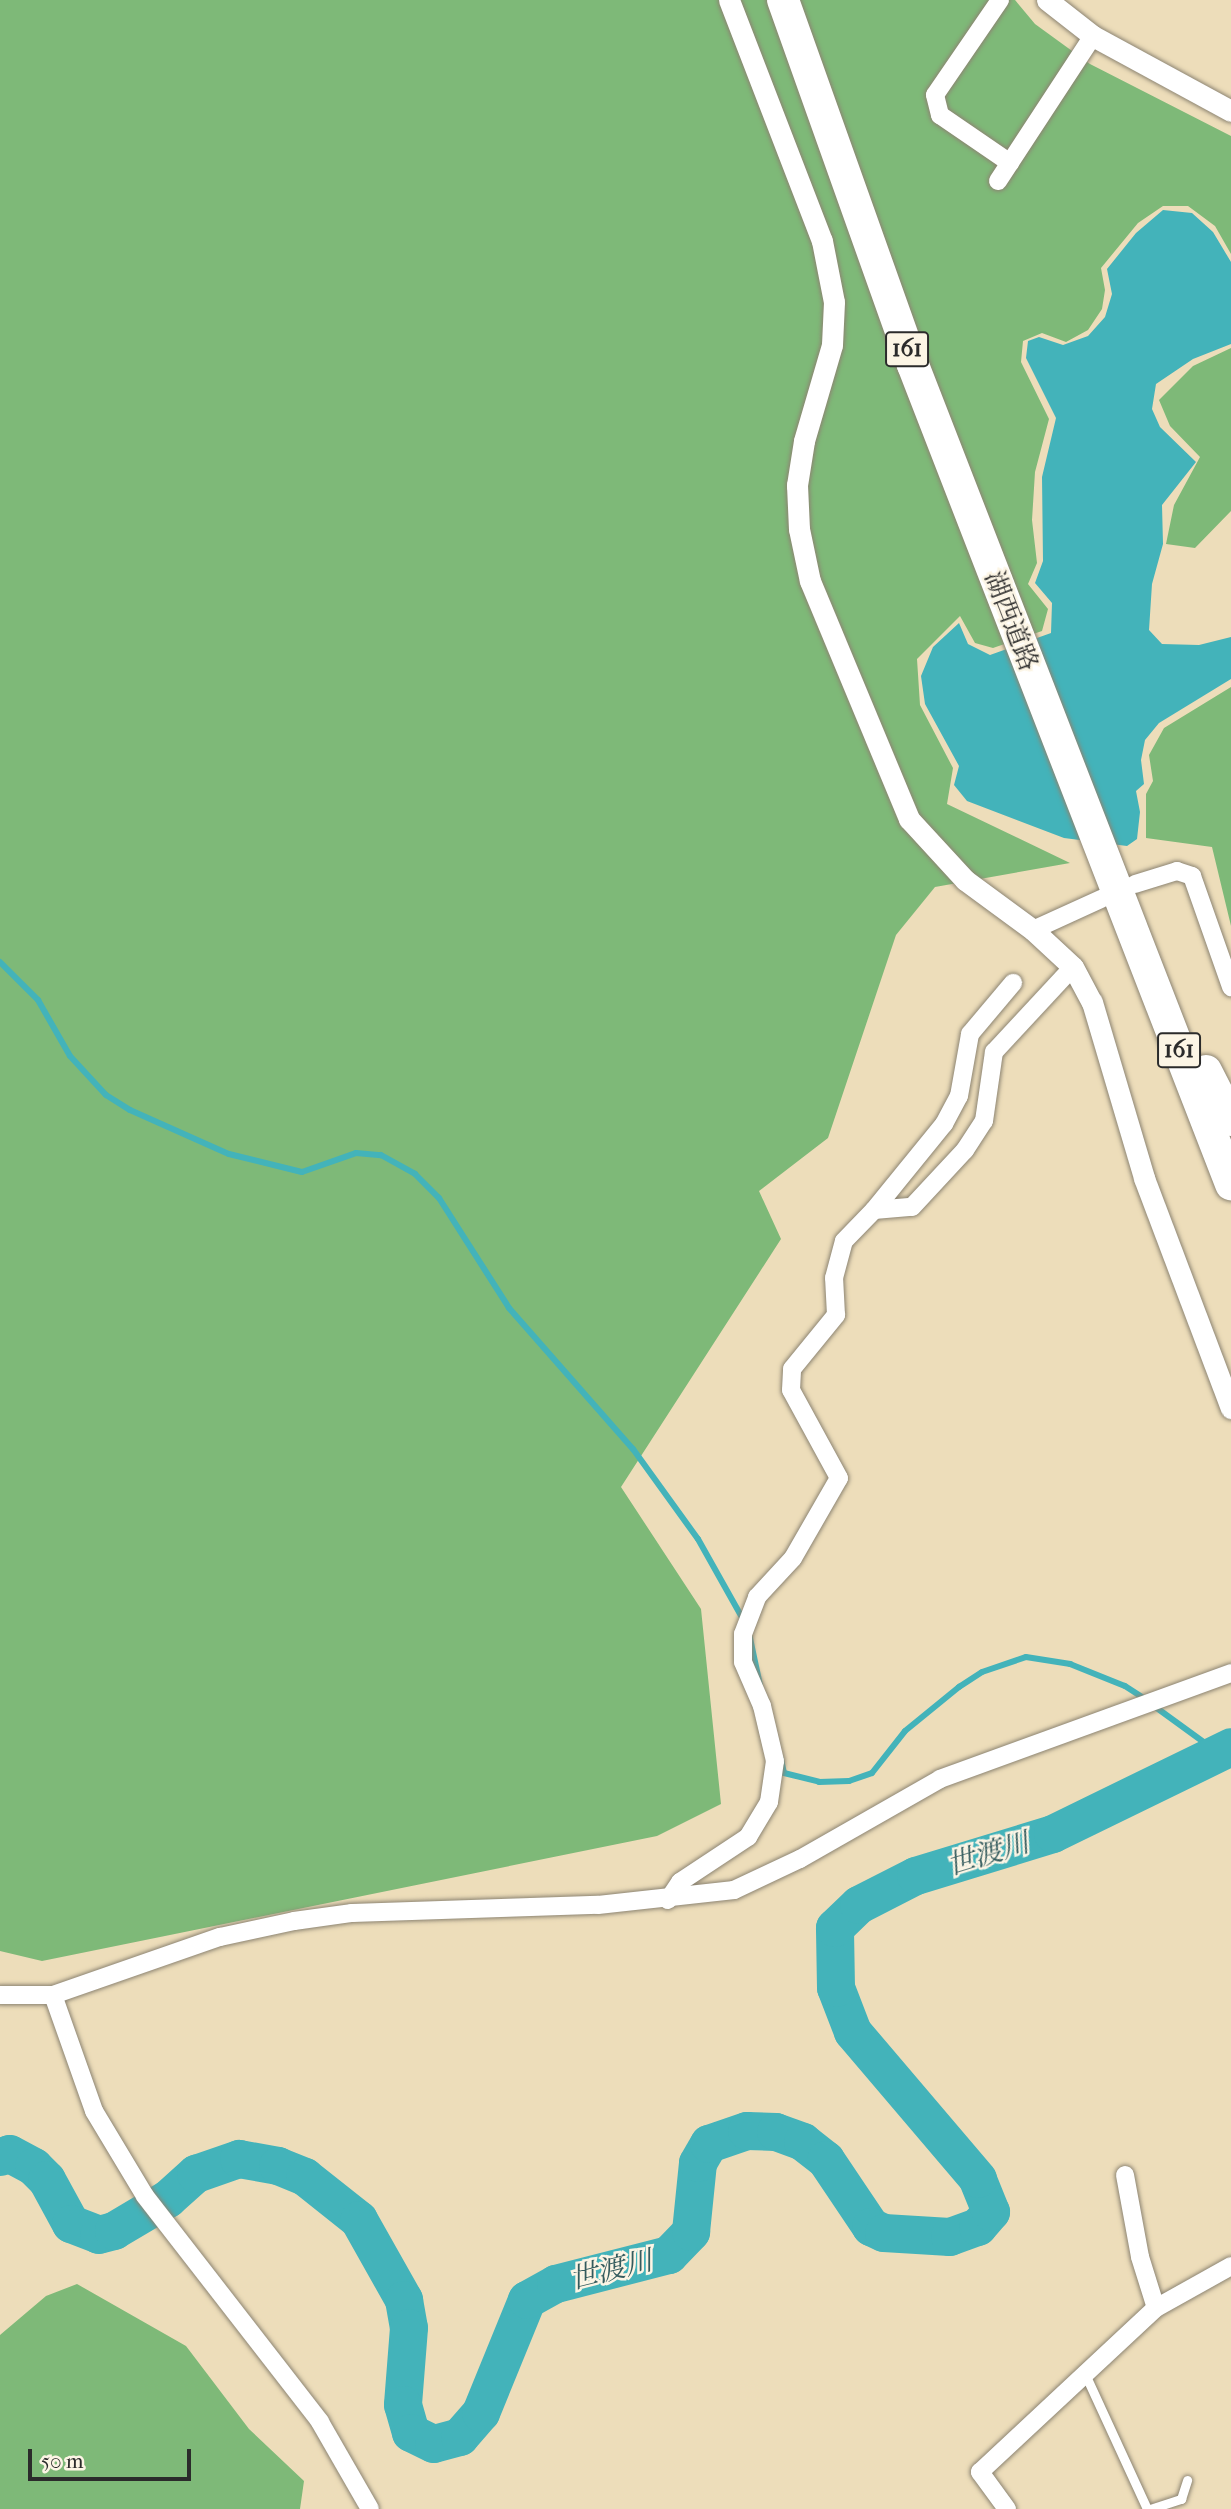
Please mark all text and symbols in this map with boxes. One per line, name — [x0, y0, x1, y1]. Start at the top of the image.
road number: 161 — [884, 328, 930, 370]
street label: 湖西道路 — [978, 567, 1044, 675]
road number: 161 — [1156, 1030, 1202, 1070]
water label: 世渡川 — [943, 1826, 1033, 1882]
water label: 世渡川 — [566, 2244, 656, 2296]
scale bar — [32, 2436, 194, 2480]
text: 50 m — [41, 2449, 84, 2473]

